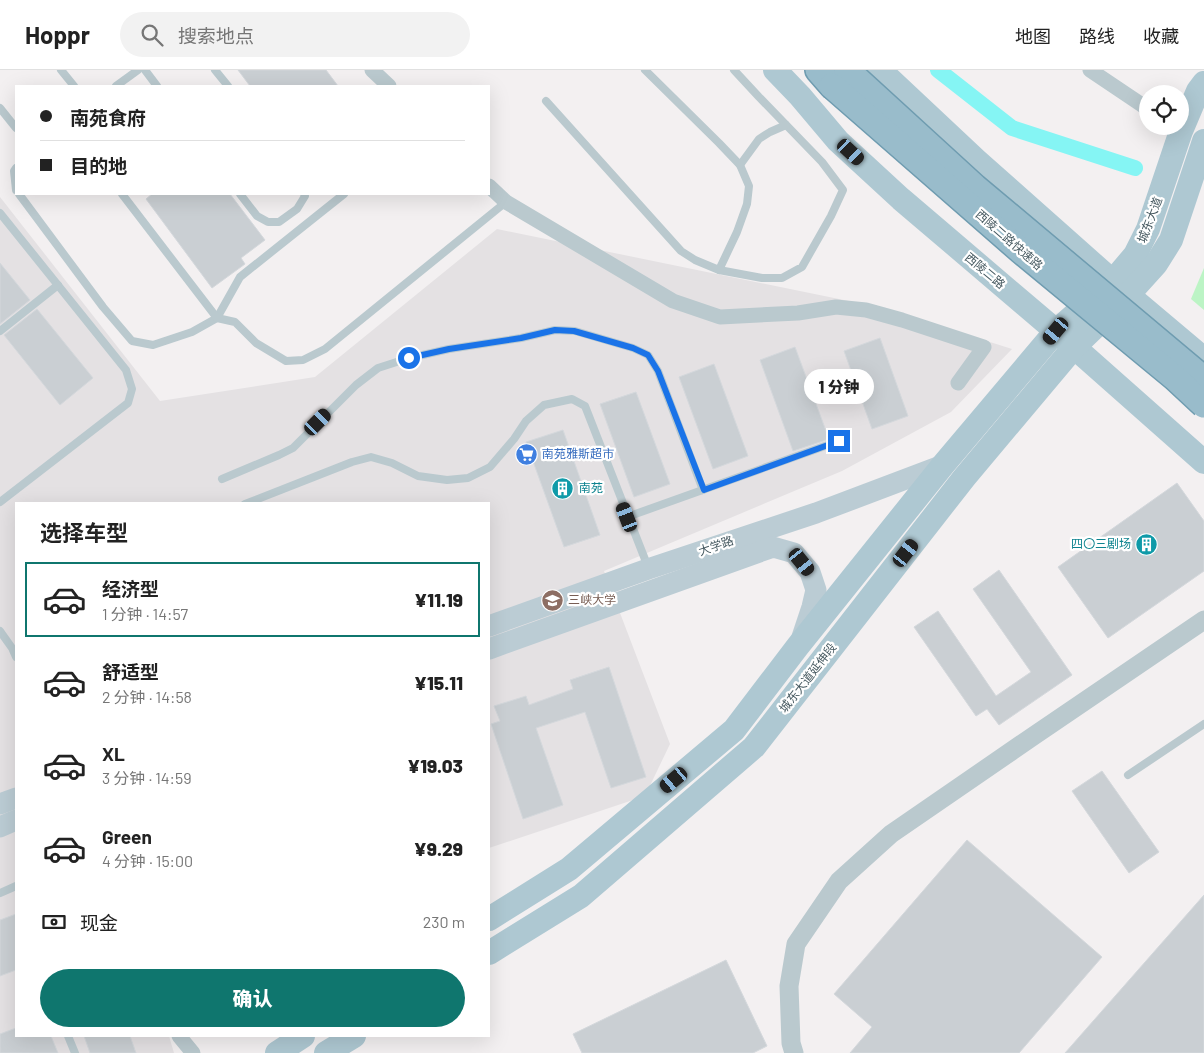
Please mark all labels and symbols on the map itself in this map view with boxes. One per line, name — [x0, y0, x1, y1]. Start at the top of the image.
car — [834, 136, 867, 168]
street label: 城东大道 — [1134, 195, 1164, 245]
street label: 西陵二路快速路 — [973, 207, 1045, 273]
street label: 西陵二路 — [962, 250, 1008, 292]
car — [1040, 315, 1071, 347]
route start — [398, 347, 420, 369]
callout: 1 分钟 — [804, 368, 874, 404]
car — [302, 406, 333, 438]
route end — [828, 430, 850, 452]
supermarket icon: 南苑雅斯超市 — [514, 442, 538, 466]
place label: 南苑雅斯超市 — [542, 446, 614, 460]
building icon: 南苑 — [551, 476, 575, 500]
place label: 南苑 — [579, 480, 603, 494]
car — [614, 500, 639, 534]
building icon: 四〇三剧场 — [1135, 532, 1159, 556]
street label: 大学路 — [696, 533, 735, 558]
place label: 四〇三剧场 — [1071, 536, 1131, 550]
car — [890, 537, 921, 569]
car — [786, 546, 817, 578]
school or university icon: 三峡大学 — [540, 588, 564, 612]
place label: 三峡大学 — [568, 592, 616, 606]
street label: 城东大道延伸段 — [776, 640, 839, 715]
car — [657, 765, 690, 795]

